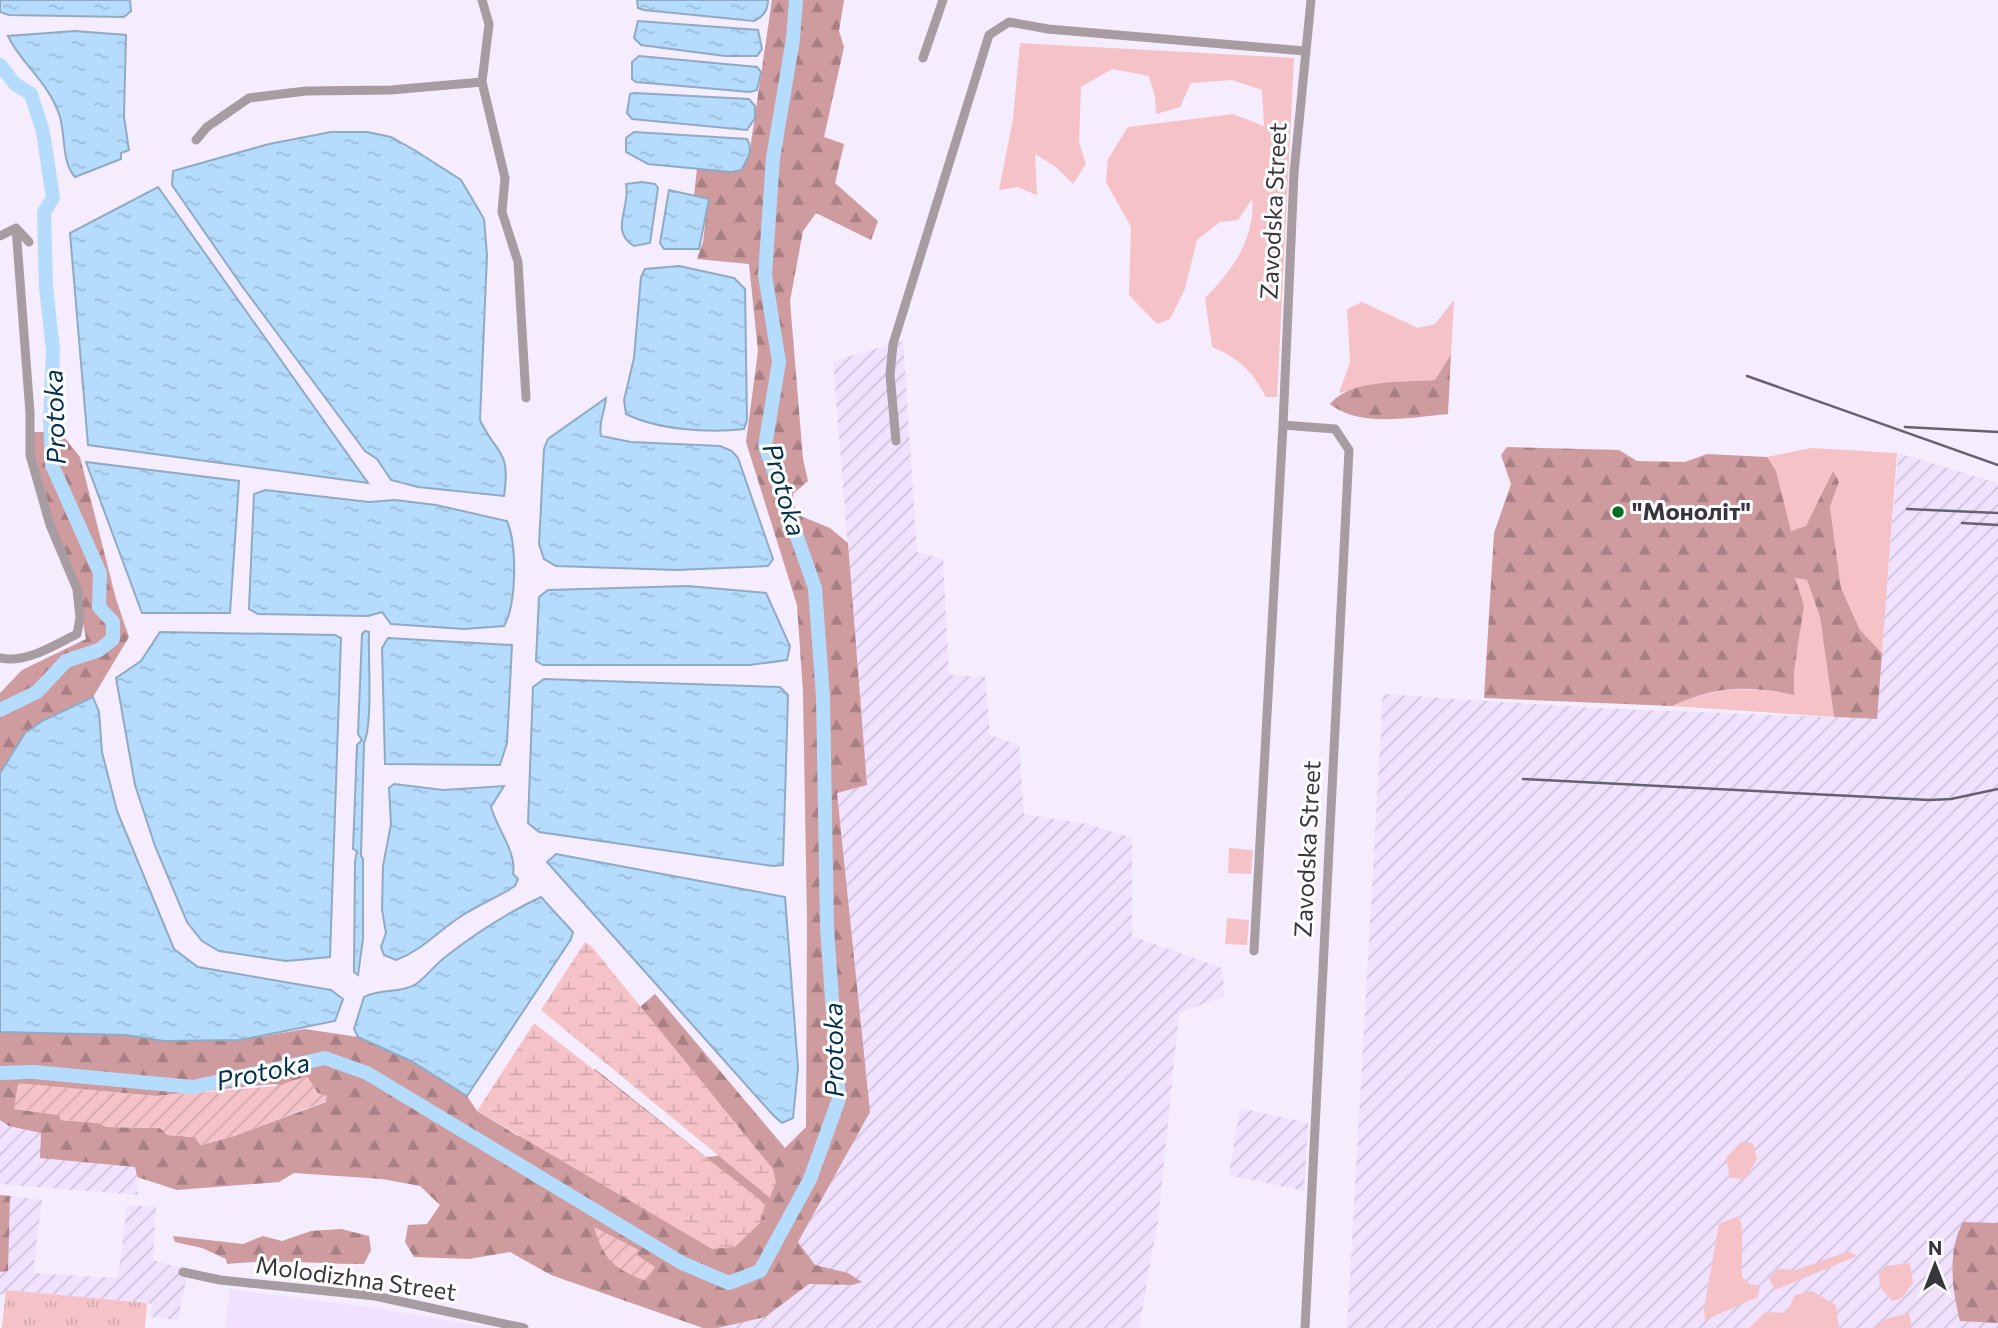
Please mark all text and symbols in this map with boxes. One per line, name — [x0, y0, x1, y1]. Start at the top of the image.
street label: Zavodska Street — [1253, 121, 1292, 300]
water label: Protoka — [36, 369, 71, 465]
water label: Protoka — [757, 440, 813, 540]
place label: "Моноліт" — [1632, 496, 1751, 525]
marker: "Моноліт" — [1610, 504, 1626, 520]
street label: Zavodska Street — [1287, 759, 1326, 938]
water label: Protoka — [816, 1002, 849, 1098]
water label: Protoka — [213, 1045, 312, 1096]
north arrow — [1900, 1230, 1970, 1300]
text: N — [1928, 1236, 1942, 1259]
street label: Molodizhna Street — [254, 1249, 458, 1306]

